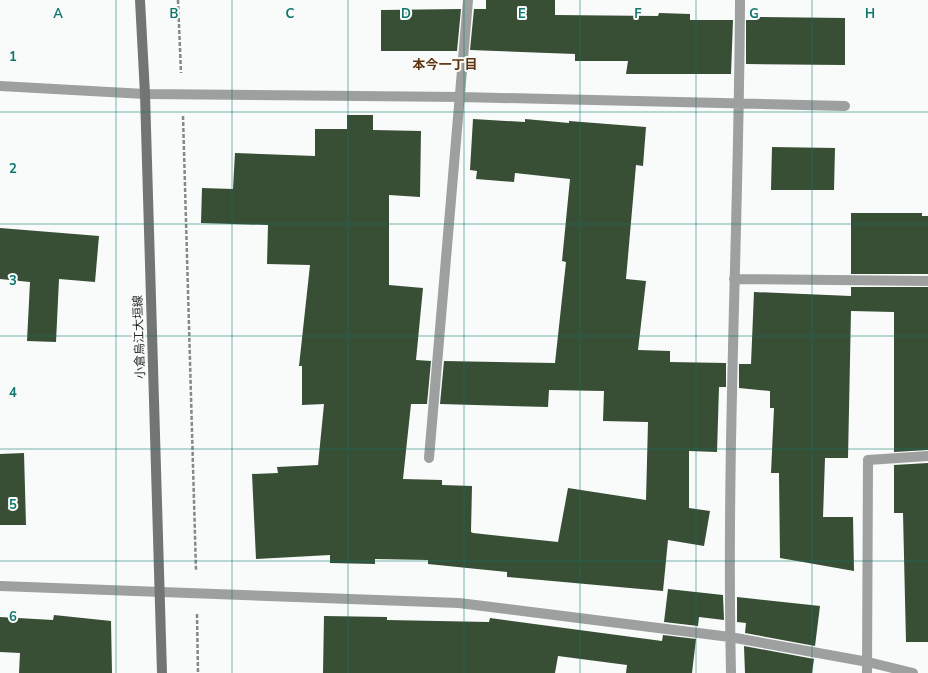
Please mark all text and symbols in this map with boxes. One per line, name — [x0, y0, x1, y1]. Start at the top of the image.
text: A — [53, 5, 63, 23]
text: B — [170, 5, 179, 23]
text: C — [286, 5, 295, 23]
text: D — [401, 5, 411, 23]
text: E — [518, 5, 526, 23]
text: F — [634, 5, 642, 23]
text: G — [749, 5, 759, 23]
text: H — [865, 5, 875, 23]
text: 1 — [9, 48, 17, 66]
district label: 本今一丁目 — [412, 56, 478, 74]
text: 2 — [9, 160, 17, 178]
text: 3 — [9, 272, 17, 290]
street label: 小倉烏江大垣線 — [130, 295, 148, 379]
text: 4 — [9, 384, 17, 402]
text: 5 — [9, 496, 17, 514]
text: 6 — [9, 608, 17, 626]

